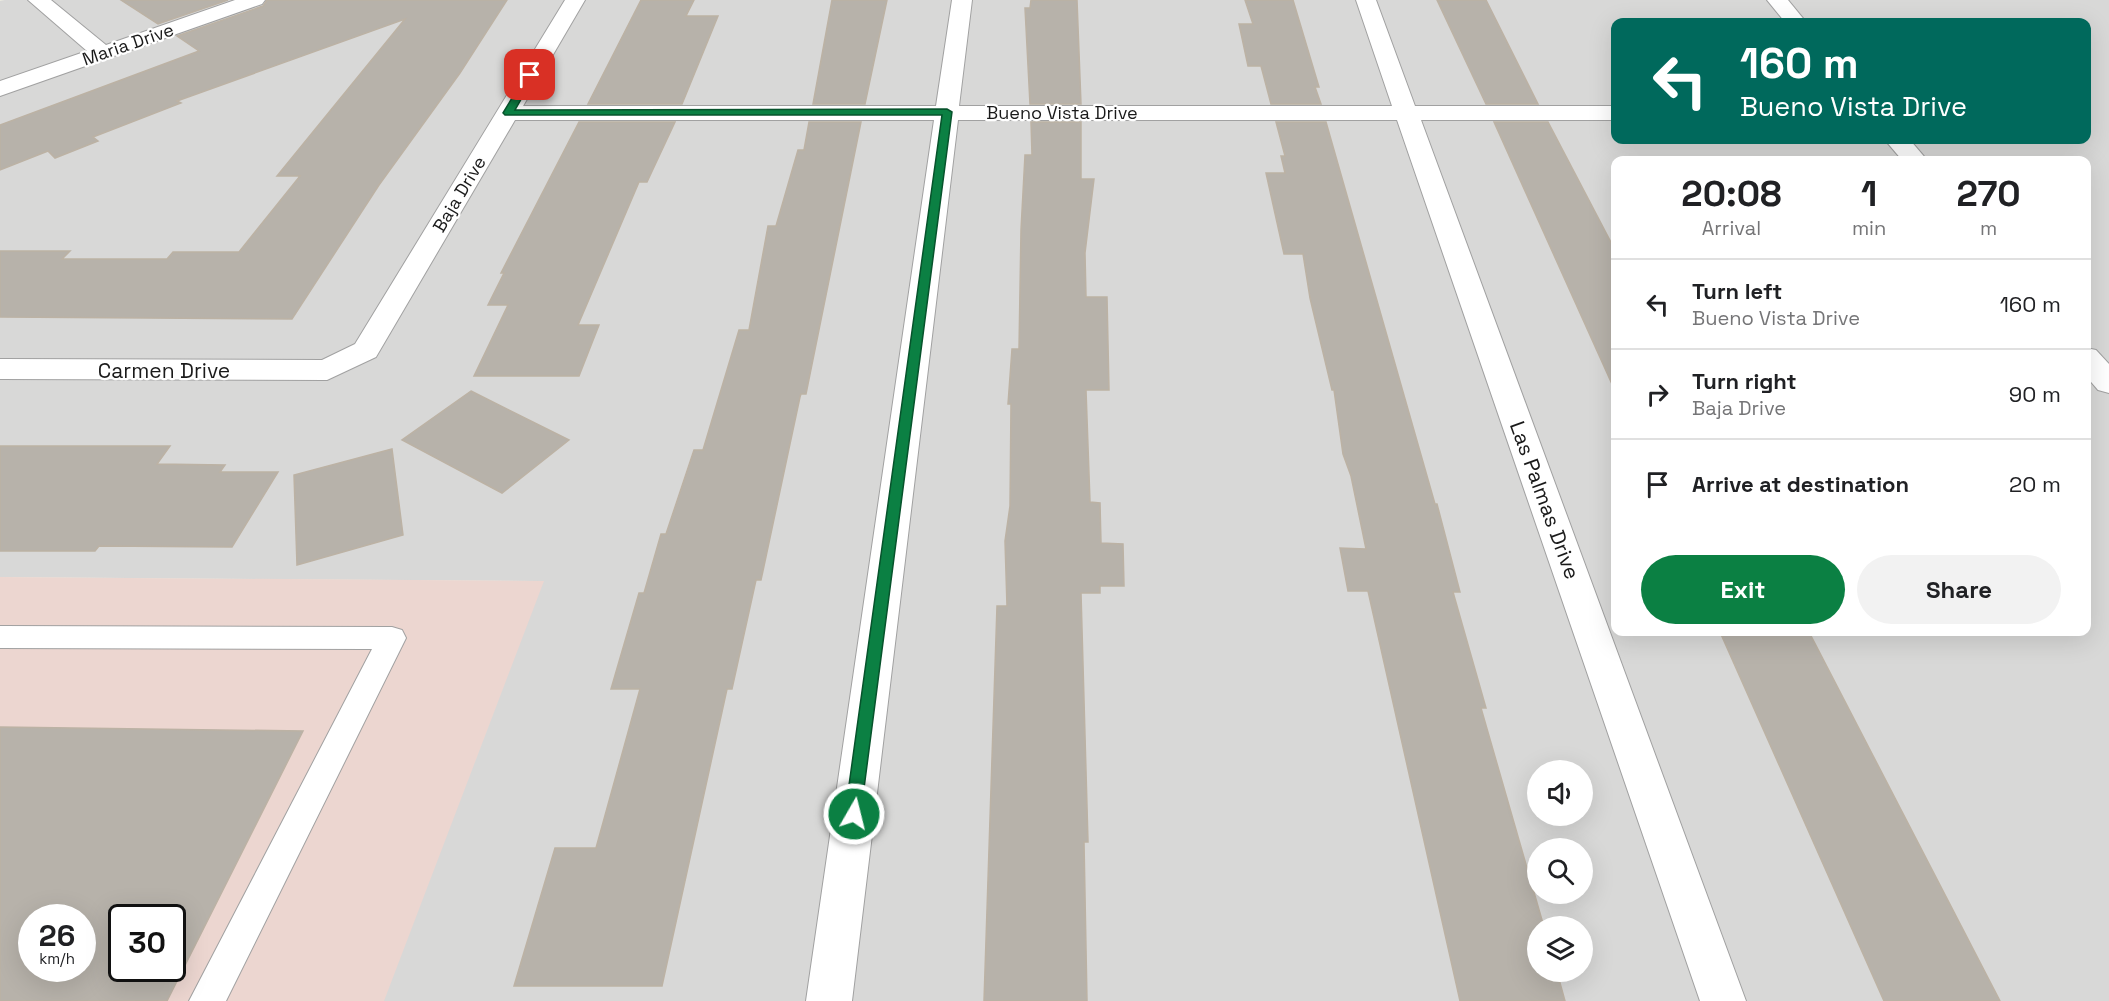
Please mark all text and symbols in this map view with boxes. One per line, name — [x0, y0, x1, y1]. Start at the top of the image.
street label: Maria Drive — [79, 18, 177, 70]
text: 160 m — [1740, 37, 1859, 90]
icon: left — [1641, 42, 1719, 120]
pin — [504, 49, 555, 100]
icon: arrive — [513, 58, 546, 91]
text: Bueno Vista Drive — [1740, 89, 1967, 124]
street label: Bueno Vista Drive — [986, 101, 1138, 124]
street label: Baja Drive — [427, 152, 491, 236]
text: 20:08 — [1681, 171, 1782, 217]
text: 1 — [1861, 171, 1877, 217]
text: 270 — [1957, 171, 2021, 217]
text: Arrival — [1702, 215, 1761, 241]
text: min — [1852, 215, 1886, 241]
text: m — [1980, 215, 1997, 241]
text: Turn left — [1692, 277, 1782, 305]
icon: left — [1641, 288, 1674, 321]
text: 160 m — [2000, 290, 2061, 318]
text: Bueno Vista Drive — [1692, 305, 1860, 331]
street label: Carmen Drive — [98, 357, 230, 384]
text: Turn right — [1692, 367, 1797, 395]
icon: right — [1641, 378, 1674, 411]
text: 90 m — [2009, 380, 2061, 408]
text: Baja Drive — [1692, 395, 1786, 421]
street label: Las Palmas Drive — [1504, 417, 1586, 583]
icon: arrive — [1641, 468, 1674, 501]
text: Arrive at destination — [1692, 470, 1909, 498]
text: 20 m — [2009, 470, 2061, 498]
button: Exit — [1641, 555, 1845, 624]
button: Share — [1857, 555, 2061, 624]
map controls — [1527, 760, 1593, 982]
button: sound — [1527, 760, 1593, 826]
position arrow — [822, 782, 886, 846]
button: search — [1527, 838, 1593, 904]
speed limit sign: 30 — [108, 904, 186, 982]
text: 26 — [39, 916, 75, 955]
button: layers — [1527, 916, 1593, 982]
text: km/h — [39, 949, 75, 968]

